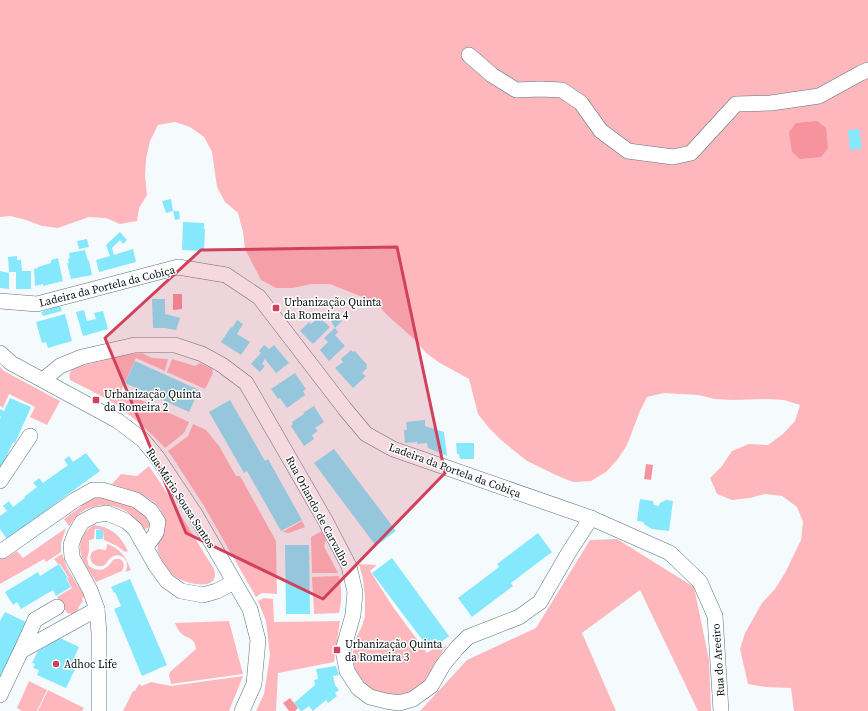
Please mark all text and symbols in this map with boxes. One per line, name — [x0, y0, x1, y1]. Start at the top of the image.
street label: Ladeira da Portela da Cobiça — [38, 262, 177, 311]
place label: Urbanização Quinta da Romeira 4 — [284, 295, 382, 323]
marker: Urbanização Quinta da Romeira 4 — [271, 303, 281, 313]
place label: Urbanização Quinta da Romeira 2 — [104, 387, 202, 415]
marker: Urbanização Quinta da Romeira 2 — [91, 395, 101, 405]
street label: Ladeira da Portela da Cobiça — [387, 440, 523, 502]
street label: Rua Mário Sousa Santos — [143, 445, 219, 551]
street label: Rua Orlando de Carvalho — [282, 454, 353, 569]
street label: Rua do Areeiro — [708, 623, 729, 697]
place label: Urbanização Quinta da Romeira 3 — [345, 637, 443, 665]
marker: Urbanização Quinta da Romeira 3 — [332, 645, 342, 655]
place label: Adhoc Life — [64, 657, 117, 672]
marker: Adhoc Life — [51, 659, 61, 669]

